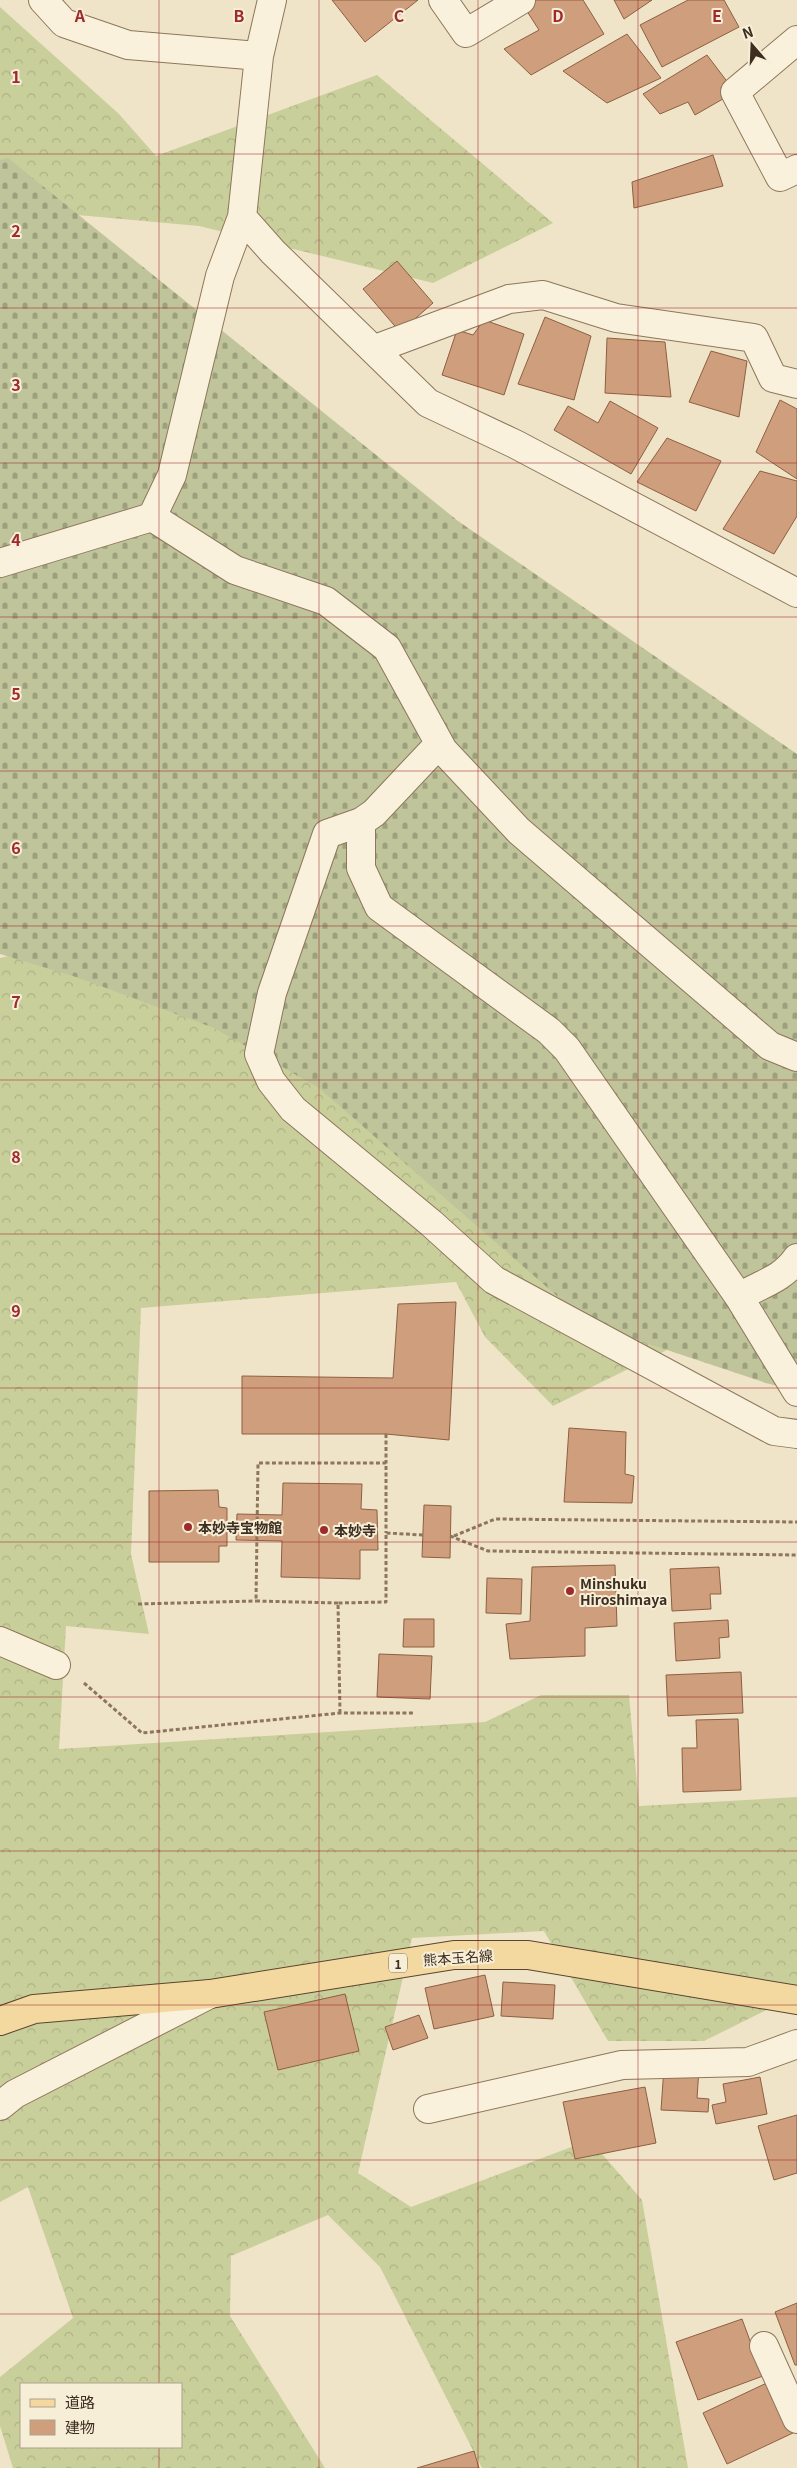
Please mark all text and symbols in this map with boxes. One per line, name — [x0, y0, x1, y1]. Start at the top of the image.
text: A — [74, 3, 86, 27]
text: B — [234, 3, 245, 27]
text: C — [394, 3, 405, 27]
text: D — [552, 3, 564, 27]
text: E — [712, 3, 722, 27]
north arrow — [727, 20, 777, 70]
text: N — [739, 21, 756, 43]
text: 1 — [11, 64, 21, 88]
text: 2 — [11, 218, 21, 242]
text: 3 — [11, 372, 21, 396]
text: 4 — [11, 527, 21, 551]
text: 5 — [11, 681, 21, 705]
text: 6 — [11, 835, 21, 859]
text: 7 — [11, 989, 21, 1013]
text: 8 — [11, 1144, 21, 1168]
text: 9 — [11, 1298, 21, 1322]
place label: 本妙寺宝物館 — [198, 1517, 282, 1537]
place label: 本妙寺 — [334, 1520, 376, 1540]
marker: 本妙寺宝物館 — [182, 1521, 194, 1533]
marker: 本妙寺 — [318, 1524, 330, 1536]
place label: Minshuku Hiroshimaya — [580, 1573, 667, 1609]
marker: Minshuku Hiroshimaya — [564, 1585, 576, 1597]
street label: 熊本玉名線 — [422, 1945, 494, 1969]
road number: 1 — [389, 1954, 407, 1972]
legend — [20, 2383, 182, 2448]
text: 道路 — [65, 2391, 95, 2412]
text: 建物 — [65, 2416, 95, 2437]

